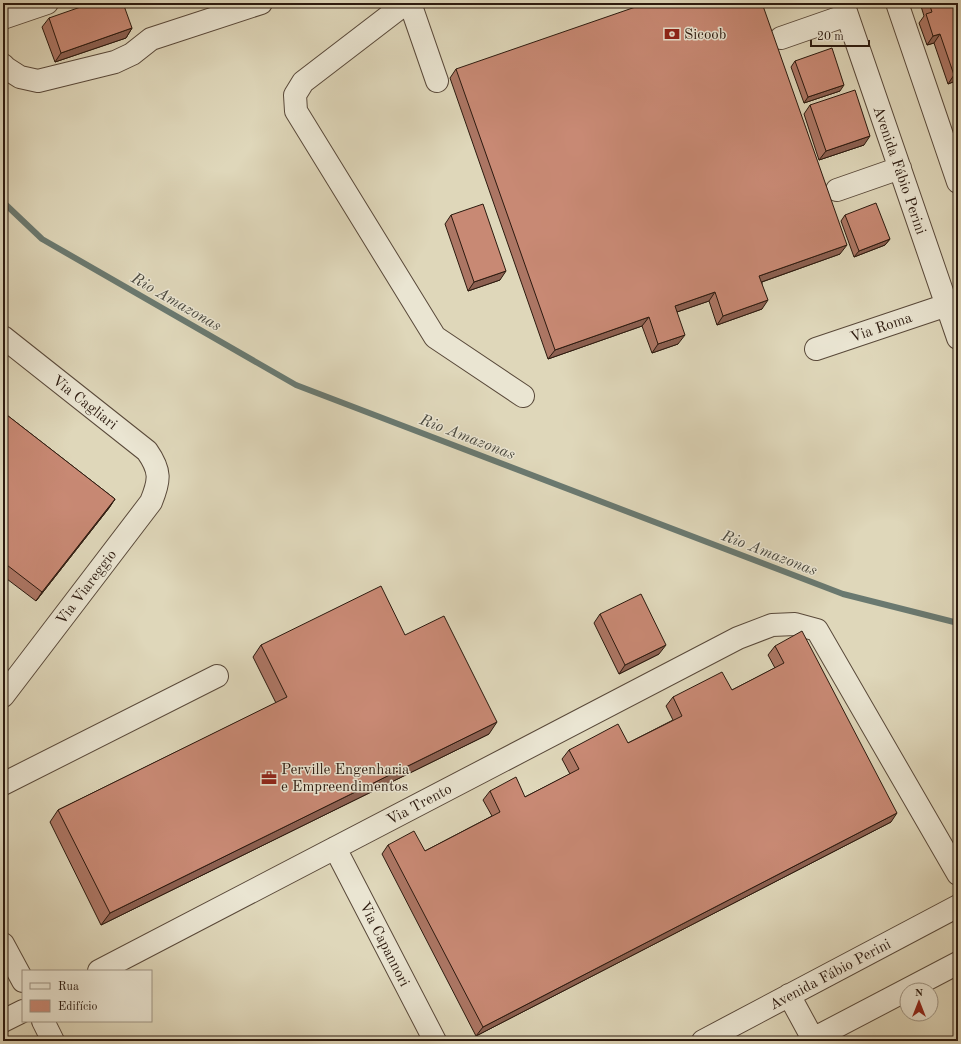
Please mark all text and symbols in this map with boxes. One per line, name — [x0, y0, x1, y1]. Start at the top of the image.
scale bar — [811, 22, 869, 48]
bank icon: Sicoob — [663, 25, 681, 43]
place label: Sicoob — [684, 28, 726, 43]
text: 20 m — [817, 31, 844, 43]
street label: Avenida Fábio Perini — [870, 104, 928, 237]
water label: Rio Amazonas — [128, 270, 224, 335]
street label: Via Roma — [849, 311, 915, 346]
street label: Via Cagliari — [49, 373, 119, 433]
water label: Rio Amazonas — [416, 412, 517, 463]
water label: Rio Amazonas — [718, 528, 819, 579]
street label: Via Viareggio — [54, 548, 120, 628]
place label: Perville Engenharia e Empreendimentos — [281, 763, 410, 795]
office icon: Perville Engenharia e Empreendimentos — [260, 769, 278, 787]
street label: Via Trento — [385, 782, 455, 829]
street label: Via Capannori — [356, 900, 411, 990]
street label: Avenida Fábio Perini — [768, 937, 894, 1014]
legend — [22, 970, 152, 1022]
text: Rua — [58, 981, 79, 993]
north arrow — [899, 982, 939, 1022]
text: N — [915, 988, 924, 999]
text: Edifício — [58, 1001, 97, 1013]

